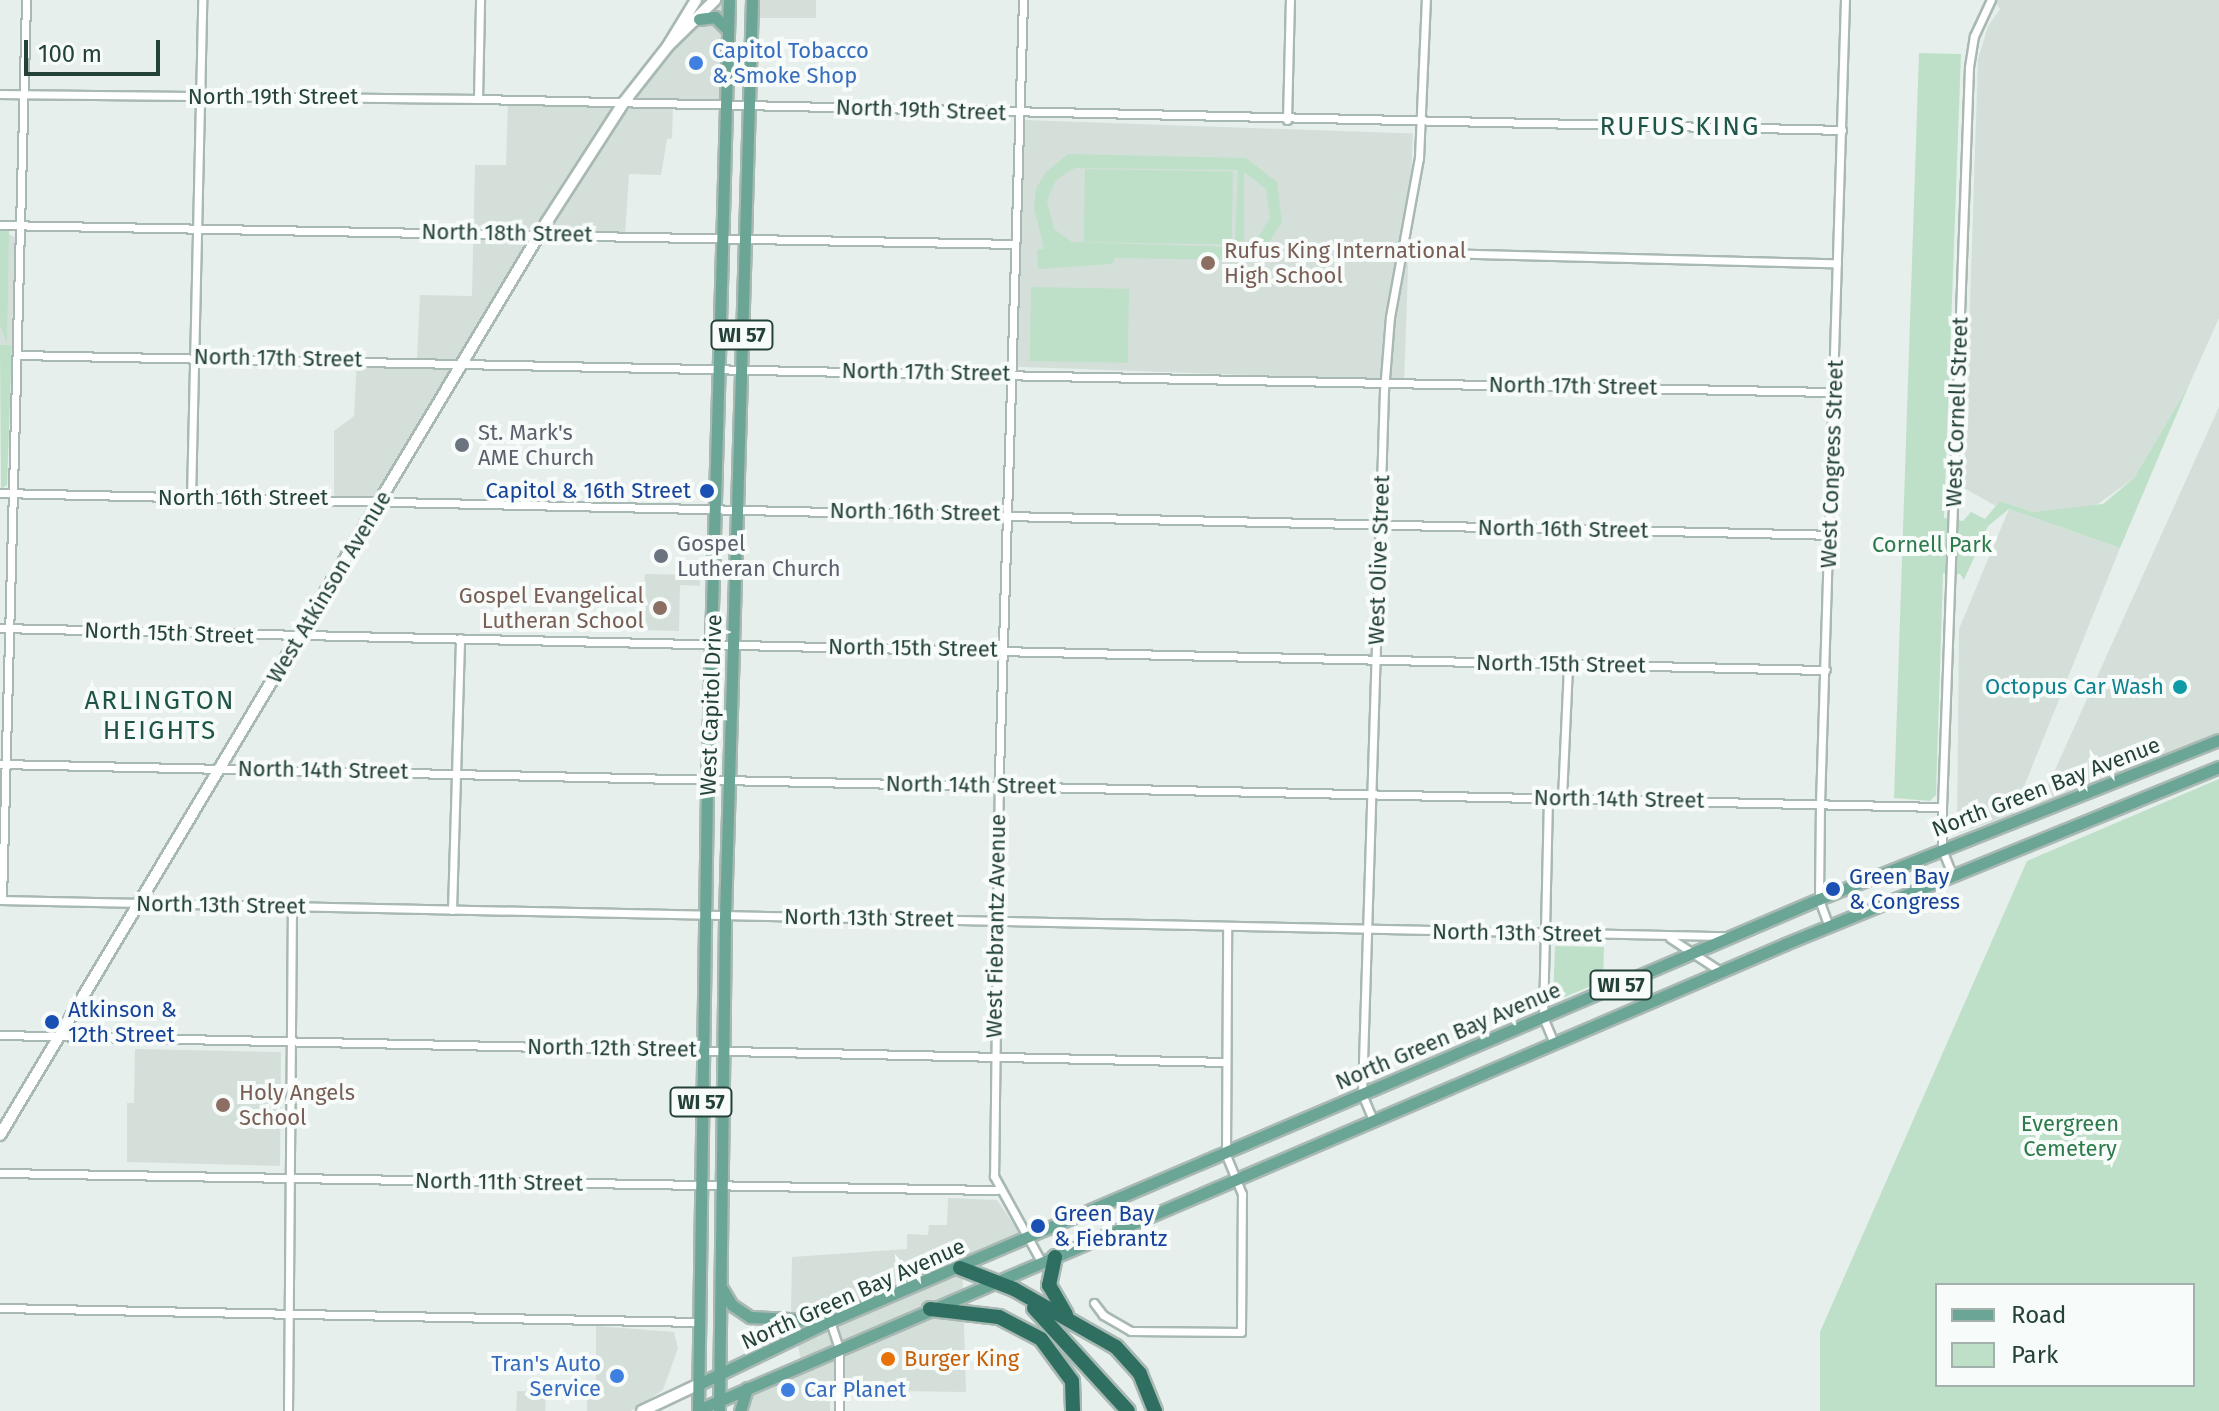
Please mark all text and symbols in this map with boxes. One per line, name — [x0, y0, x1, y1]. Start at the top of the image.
scale bar — [28, 24, 164, 74]
place label: Capitol Tobacco & Smoke Shop — [712, 37, 869, 88]
text: 100 m — [38, 40, 102, 68]
marker: Capitol Tobacco & Smoke Shop — [687, 54, 705, 72]
street label: North 19th Street — [188, 84, 358, 110]
street label: North 19th Street — [835, 94, 1007, 126]
district label: RUFUS KING — [1600, 111, 1760, 143]
street label: North 18th Street — [421, 218, 593, 248]
place label: Rufus King International High School — [1224, 237, 1466, 288]
marker: Rufus King International High School — [1199, 254, 1217, 272]
street label: West Cornell Street — [1940, 316, 1974, 508]
road number: WI 57 — [710, 319, 774, 351]
street label: North 17th Street — [193, 343, 363, 373]
street label: North 17th Street — [841, 357, 1011, 387]
street label: West Congress Street — [1815, 359, 1849, 569]
street label: North 17th Street — [1488, 371, 1658, 401]
place label: St. Mark's AME Church — [478, 419, 594, 470]
marker: St. Mark's AME Church — [453, 436, 471, 454]
street label: West Olive Street — [1363, 475, 1395, 645]
place label: Capitol & 16th Street — [485, 478, 691, 504]
marker: Capitol & 16th Street — [698, 482, 716, 500]
street label: North 16th Street — [158, 485, 328, 511]
street label: West Atkinson Avenue — [261, 486, 397, 688]
street label: North 16th Street — [829, 497, 1001, 527]
street label: North 16th Street — [1477, 514, 1649, 544]
place label: Gospel Lutheran Church — [677, 530, 841, 582]
park label: Cornell Park — [1872, 532, 1992, 558]
marker: Gospel Lutheran Church — [652, 547, 670, 565]
place label: Gospel Evangelical Lutheran School — [459, 582, 644, 634]
marker: Gospel Evangelical Lutheran School — [651, 599, 669, 617]
street label: West Capitol Drive — [695, 614, 727, 796]
street label: North 15th Street — [84, 617, 254, 649]
street label: North 15th Street — [828, 633, 998, 663]
street label: North 15th Street — [1476, 649, 1646, 679]
place label: Octopus Car Wash — [1985, 674, 2164, 700]
marker: Octopus Car Wash — [2171, 678, 2189, 696]
district label: ARLINGTON HEIGHTS — [84, 685, 236, 746]
street label: North Green Bay Avenue — [1928, 731, 2164, 843]
street label: North 14th Street — [237, 755, 409, 785]
street label: North 14th Street — [885, 770, 1057, 800]
street label: North 14th Street — [1533, 784, 1705, 814]
street label: West Fiebrantz Avenue — [981, 814, 1011, 1038]
place label: Green Bay & Congress — [1849, 863, 1960, 914]
marker: Green Bay & Congress — [1824, 880, 1842, 898]
street label: North 13th Street — [136, 890, 306, 920]
street label: North 13th Street — [784, 903, 954, 933]
street label: North 13th Street — [1432, 918, 1602, 948]
road number: WI 57 — [1589, 969, 1653, 1001]
street label: North Green Bay Avenue — [1331, 977, 1565, 1095]
place label: Atkinson & 12th Street — [68, 996, 177, 1048]
marker: Atkinson & 12th Street — [43, 1013, 61, 1031]
street label: North 12th Street — [527, 1033, 697, 1063]
place label: Holy Angels School — [239, 1079, 355, 1130]
road number: WI 57 — [669, 1086, 733, 1118]
marker: Holy Angels School — [214, 1096, 232, 1114]
park label: Evergreen Cemetery — [2021, 1110, 2119, 1162]
street label: North 11th Street — [415, 1167, 583, 1197]
place label: Green Bay & Fiebrantz — [1054, 1200, 1167, 1252]
marker: Green Bay & Fiebrantz — [1029, 1217, 1047, 1235]
street label: North Green Bay Avenue — [737, 1233, 969, 1355]
legend — [1935, 1283, 2195, 1387]
text: Road — [2011, 1301, 2066, 1329]
text: Park — [2011, 1341, 2058, 1369]
place label: Burger King — [904, 1346, 1019, 1372]
place label: Tran's Auto Service — [491, 1350, 601, 1402]
marker: Burger King — [879, 1350, 897, 1368]
marker: Tran's Auto Service — [608, 1367, 626, 1385]
place label: Car Planet — [804, 1377, 906, 1403]
marker: Car Planet — [779, 1381, 797, 1399]

